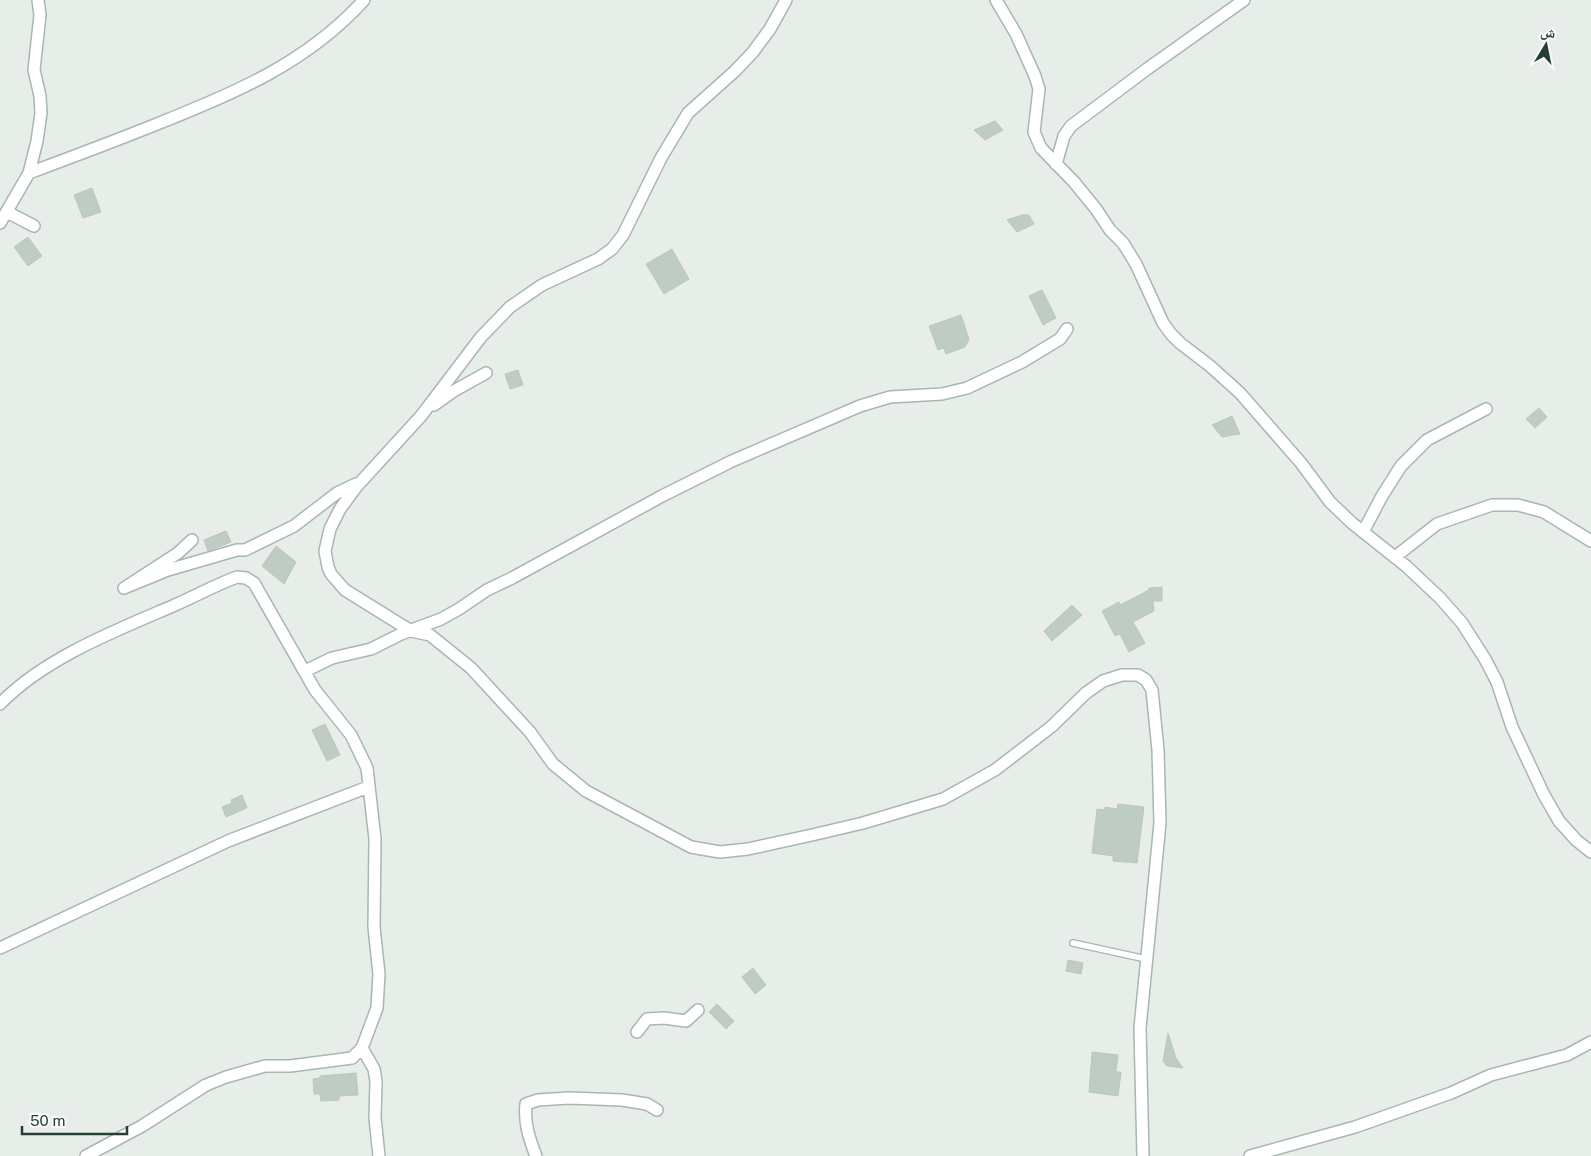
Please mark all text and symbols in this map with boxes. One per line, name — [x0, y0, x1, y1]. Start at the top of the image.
north arrow — [1521, 20, 1571, 70]
text: ش — [1539, 23, 1557, 42]
scale bar — [22, 1104, 128, 1136]
text: 50 m — [30, 1112, 65, 1129]

